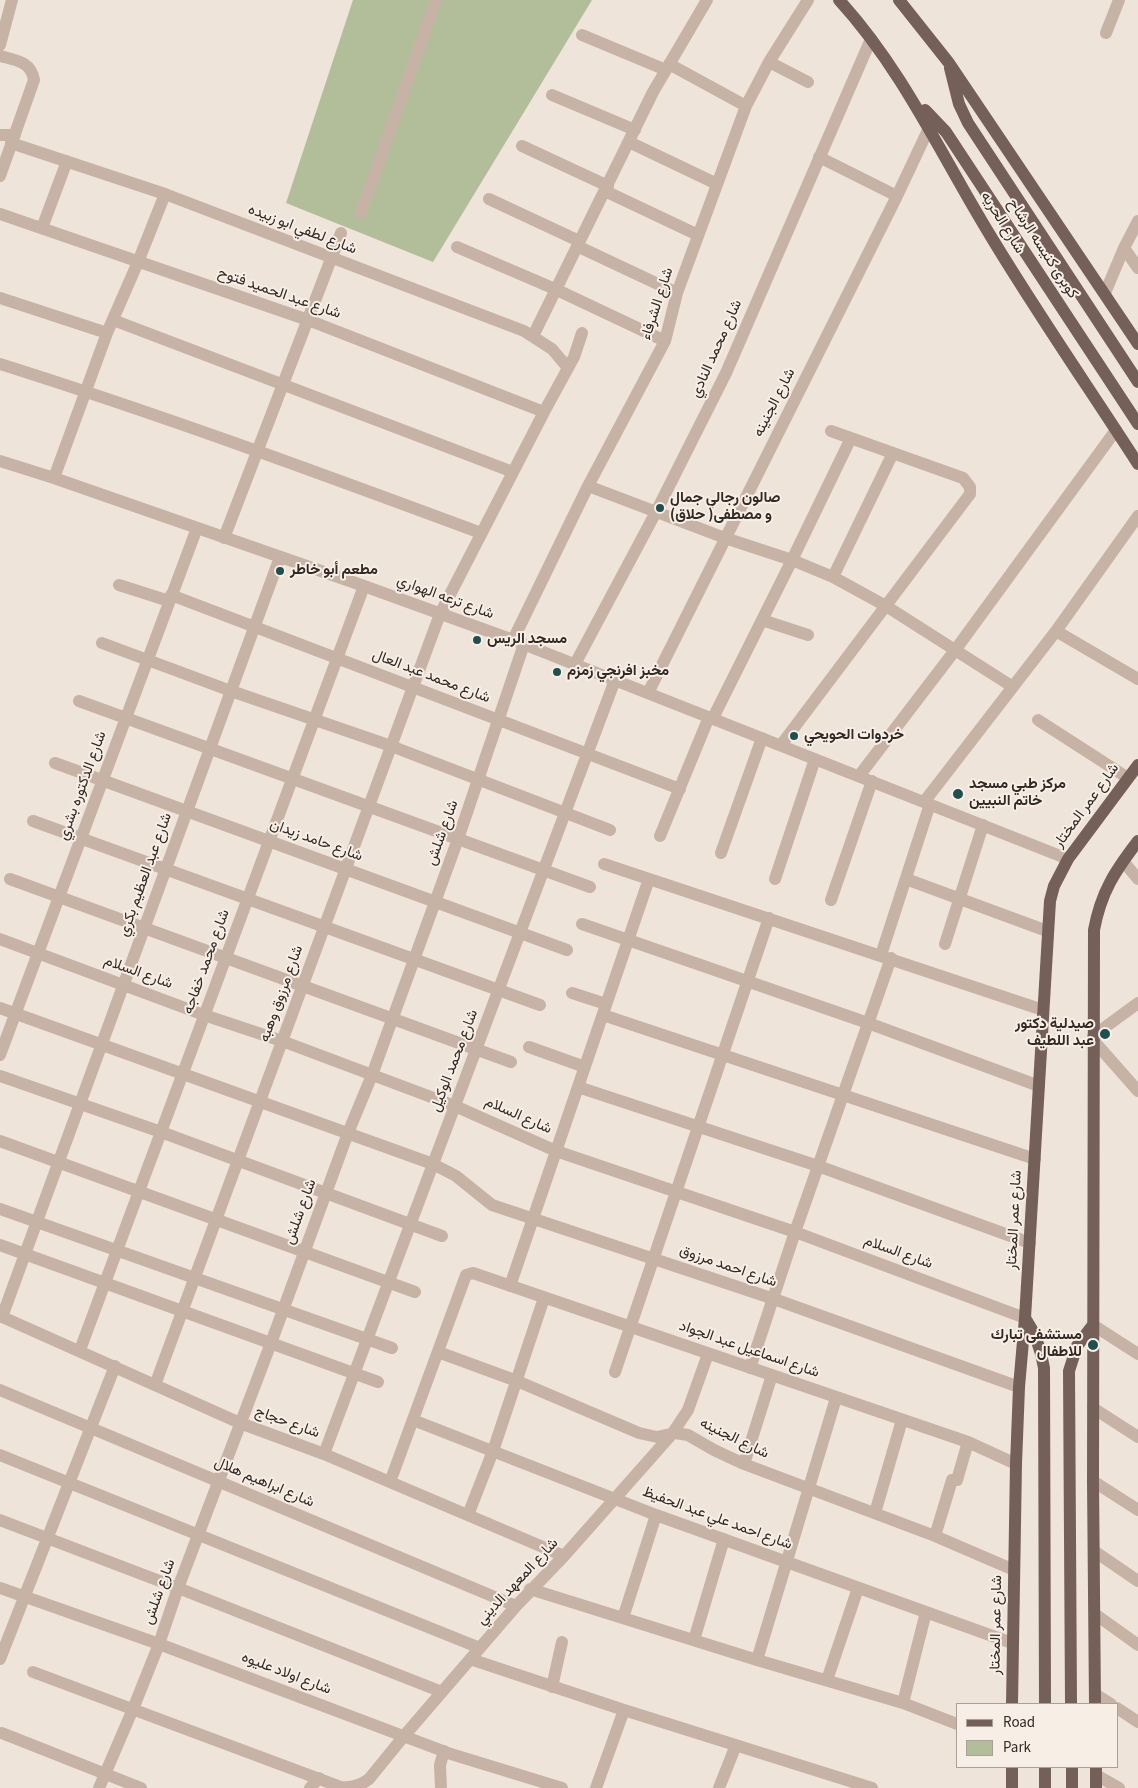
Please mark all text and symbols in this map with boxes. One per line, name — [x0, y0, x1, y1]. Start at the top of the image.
street label: شارع الحريه — [976, 189, 1028, 257]
street label: كوبرى كنيسه الرشاح — [1003, 195, 1081, 303]
street label: شارع لطفي ابو زبيده — [245, 201, 359, 259]
street label: شارع عبد الحميد فتوح — [215, 264, 343, 324]
street label: شارع الشرفاء — [638, 265, 678, 343]
street label: شارع محمد النادي — [687, 297, 747, 401]
street label: شارع الجنينه — [750, 366, 800, 440]
place label: صالون رجالي جمال و مصطفى( حلاق) — [670, 490, 780, 525]
marker: صالون رجالي جمال و مصطفى( حلاق) — [654, 502, 666, 514]
place label: مطعم أبو خاطر — [290, 562, 378, 580]
marker: مطعم أبو خاطر — [274, 565, 286, 577]
street label: شارع ترعه الهواري — [394, 572, 496, 624]
place label: مسجد الريس — [487, 631, 567, 649]
marker: مسجد الريس — [471, 634, 483, 646]
street label: شارع محمد عبد العال — [369, 646, 493, 708]
place label: مخبز افرنجي زمزم — [567, 663, 669, 681]
marker: مخبز افرنجي زمزم — [551, 666, 563, 678]
place label: خردوات الحويحي — [804, 727, 904, 745]
street label: شارع الدكتوره بشري — [55, 729, 111, 843]
marker: خردوات الحويحي — [788, 730, 800, 742]
street label: شارع عمر المختار — [1050, 760, 1124, 852]
place label: مركز طبي مسجد خاتم النبيين — [969, 776, 1066, 811]
marker: مركز طبي مسجد خاتم النبيين — [951, 787, 965, 801]
street label: شارع شلش — [423, 798, 463, 868]
street label: شارع عبد العظيم بكري — [115, 811, 177, 939]
street label: شارع حامد زيدان — [267, 816, 365, 866]
street label: شارع محمد خفاجه — [180, 907, 234, 1017]
street label: شارع مرزوق وهبه — [256, 943, 308, 1045]
street label: شارع السلام — [101, 952, 175, 994]
street label: شارع محمد الوكيل — [427, 1007, 483, 1115]
place label: صيدلية دكتور عبد اللطيف — [1015, 1016, 1094, 1051]
marker: صيدلية دكتور عبد اللطيف — [1098, 1027, 1112, 1041]
street label: شارع السلام — [482, 1093, 554, 1139]
street label: شارع عمر المختار — [1003, 1170, 1027, 1270]
street label: شارع شلش — [281, 1177, 321, 1247]
street label: شارع السلام — [861, 1232, 935, 1274]
street label: شارع احمد مرزوق — [677, 1242, 779, 1292]
street label: شارع اسماعيل عبد الجواد — [676, 1318, 822, 1382]
place label: مستشفى تبارك للاطفال — [991, 1327, 1082, 1362]
marker: مستشفى تبارك للاطفال — [1086, 1338, 1100, 1352]
street label: شارع حجاج — [252, 1403, 322, 1443]
street label: شارع الجنينه — [697, 1415, 771, 1463]
street label: شارع ابراهيم هلال — [211, 1454, 317, 1512]
street label: شارع احمد علي عبد الحفيظ — [640, 1484, 794, 1554]
street label: شارع المعهد الديني — [473, 1535, 563, 1629]
street label: شارع شلش — [140, 1557, 180, 1627]
street label: شارع عمر المختار — [987, 1575, 1007, 1675]
street label: شارع اولاد عليوه — [239, 1649, 333, 1699]
legend — [956, 1703, 1118, 1768]
text: Road — [1003, 1712, 1035, 1733]
text: Park — [1003, 1737, 1031, 1758]

